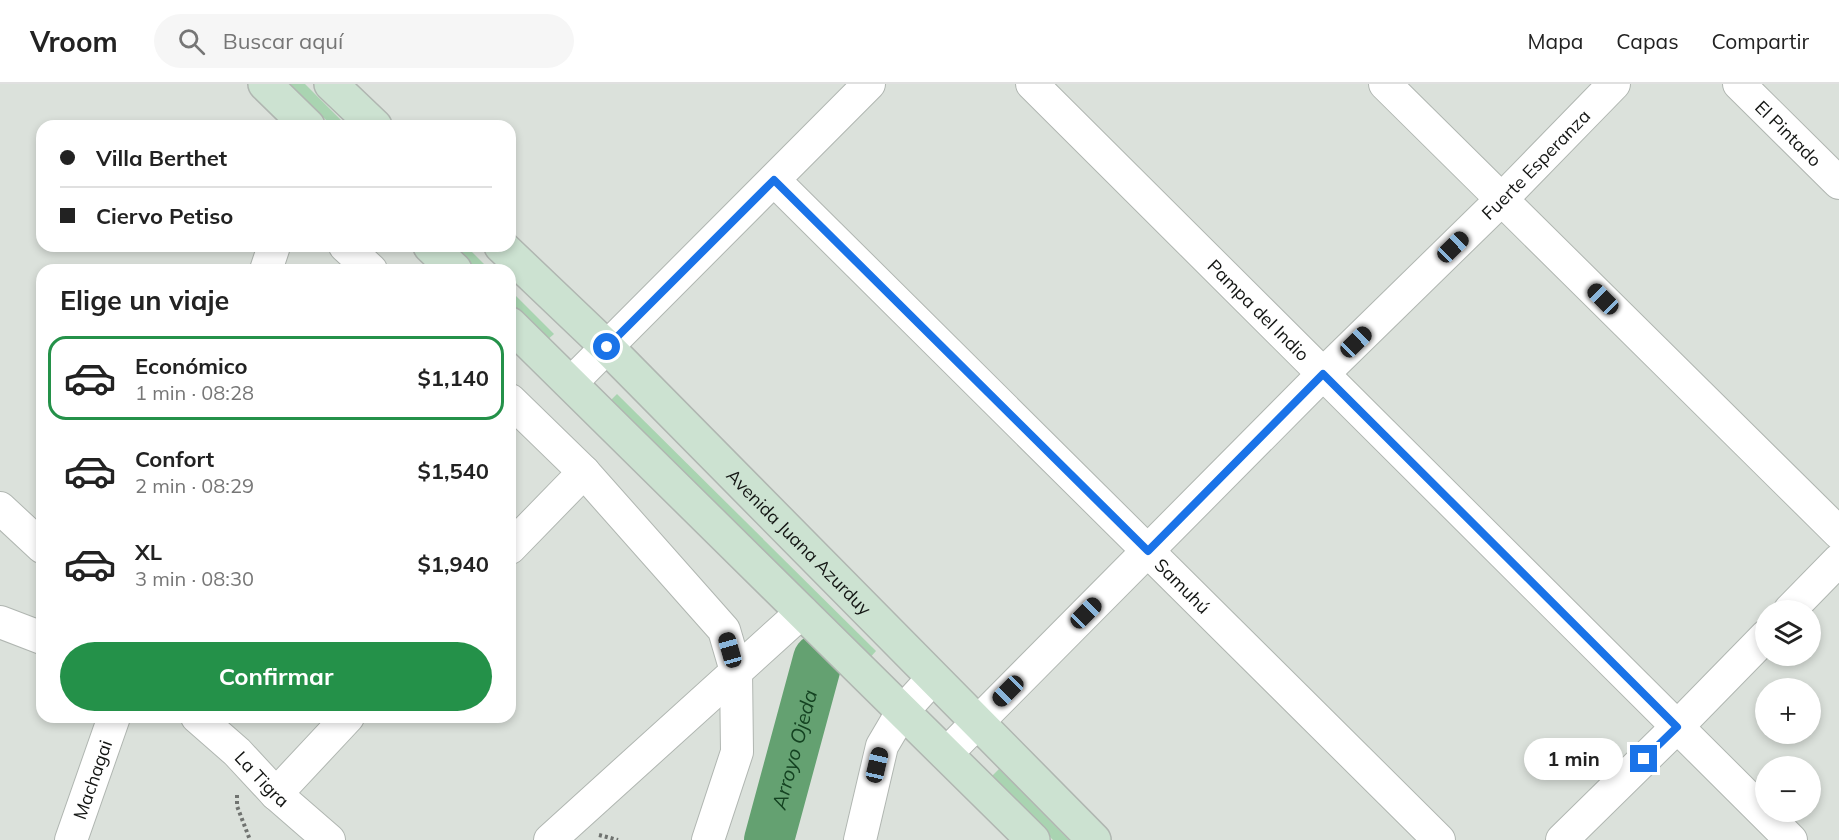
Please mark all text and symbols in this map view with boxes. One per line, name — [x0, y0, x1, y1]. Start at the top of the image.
search box — [154, 14, 574, 68]
text: Vroom — [30, 24, 118, 59]
icon: search — [175, 25, 208, 58]
text: Buscar aquí — [223, 27, 343, 55]
text: Mapa — [1528, 28, 1583, 54]
text: Capas — [1616, 28, 1679, 54]
text: Compartir — [1712, 28, 1809, 54]
street label: El Pintado — [1751, 95, 1827, 171]
street label: Fuerte Esperanza — [1476, 104, 1595, 224]
text: Villa Berthet — [96, 144, 227, 172]
text: Ciervo Petiso — [96, 202, 233, 230]
car — [1434, 228, 1472, 266]
street label: Pampa del Indio — [1203, 254, 1314, 365]
car — [1584, 280, 1622, 318]
text: Elige un viaje — [60, 283, 229, 317]
car — [1337, 323, 1375, 361]
route start — [593, 333, 620, 360]
icon: car — [63, 351, 117, 405]
text: Económico — [135, 352, 248, 380]
text: $1,140 — [418, 364, 489, 392]
text: 1 min · 08:28 — [135, 380, 254, 405]
icon: car — [63, 444, 117, 498]
text: Confort — [135, 445, 214, 473]
text: $1,540 — [418, 457, 489, 485]
street label: Avenida Juana Azurduy — [722, 464, 877, 620]
text: 2 min · 08:29 — [135, 473, 254, 498]
icon: car — [63, 537, 117, 591]
text: XL — [135, 538, 162, 566]
text: $1,940 — [418, 550, 489, 578]
street label: Samuhú — [1150, 553, 1215, 618]
text: 3 min · 08:30 — [135, 566, 254, 591]
car — [1067, 594, 1105, 632]
map controls — [1755, 600, 1821, 822]
button: layers — [1755, 600, 1821, 666]
car — [716, 630, 744, 670]
button: Confirmar — [60, 642, 492, 711]
car — [989, 672, 1027, 710]
button: + — [1755, 678, 1821, 744]
water label: Arroyo Ojeda — [765, 687, 822, 813]
street label: Machagai — [68, 737, 117, 822]
callout: 1 min — [1524, 738, 1623, 780]
car — [864, 745, 890, 785]
route end — [1630, 745, 1657, 772]
street label: La Tigra — [230, 746, 294, 812]
text: 1 min — [1547, 746, 1600, 771]
button: − — [1755, 756, 1821, 822]

